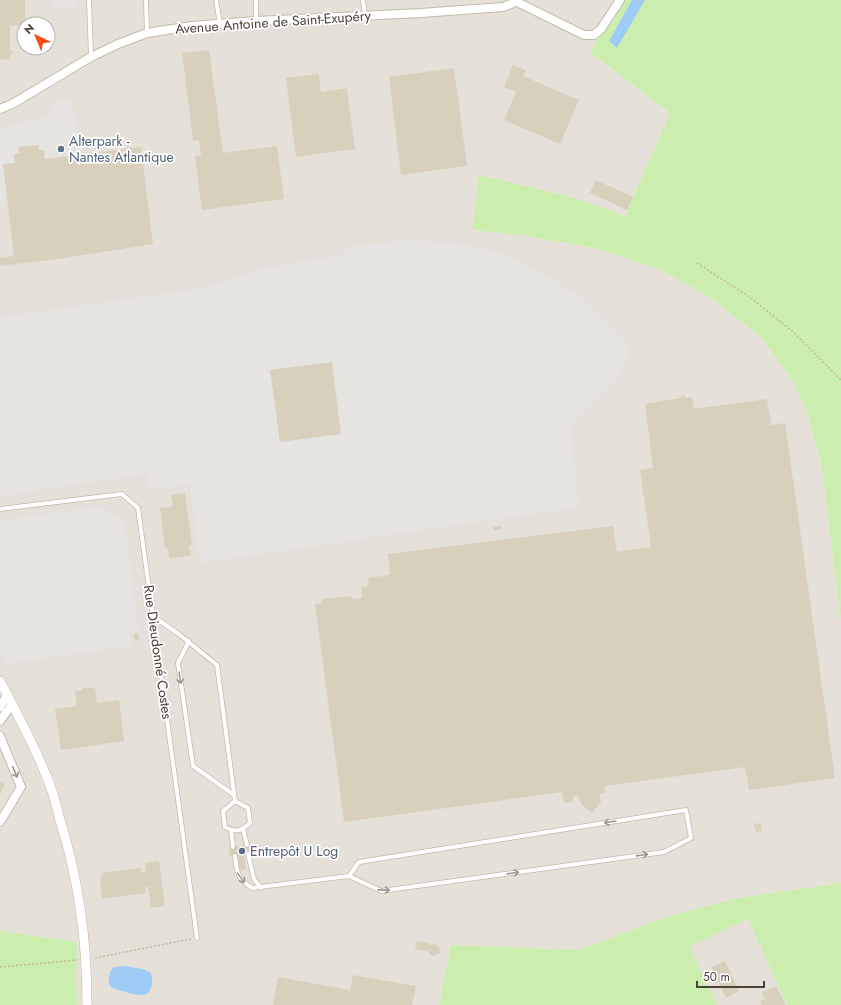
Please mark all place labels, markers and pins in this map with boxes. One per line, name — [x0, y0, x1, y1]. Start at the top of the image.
place label: Alterpark - Nantes Atlantique — [69, 131, 174, 167]
marker: Alterpark - Nantes Atlantique — [56, 144, 66, 154]
place label: Entrepôt U Log — [250, 841, 338, 861]
marker: Entrepôt U Log — [237, 846, 247, 856]

